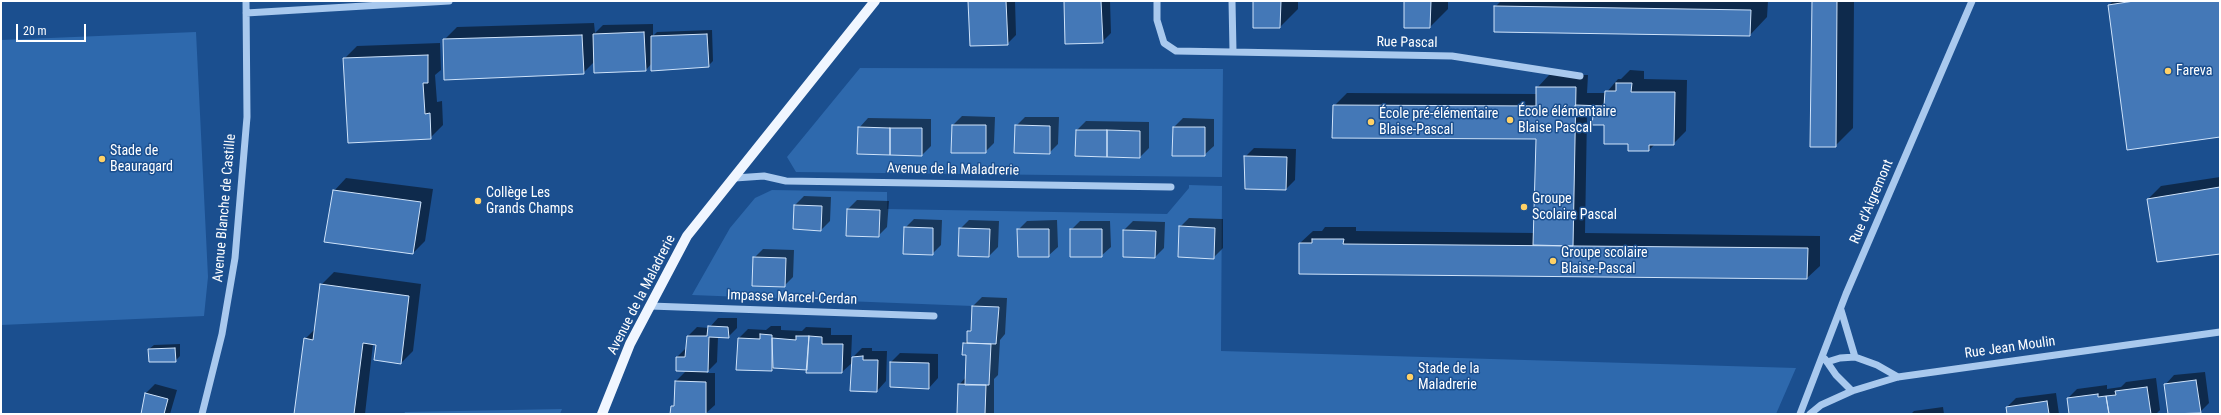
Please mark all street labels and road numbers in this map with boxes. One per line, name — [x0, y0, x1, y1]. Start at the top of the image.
street label: Rue Pascal — [1376, 34, 1438, 52]
street label: Avenue Blanche de Castille — [210, 133, 240, 283]
street label: Rue d'Aigremont — [1847, 157, 1897, 247]
street label: Avenue de la Maladrerie — [887, 160, 1019, 180]
street label: Avenue de la Maladrerie — [604, 232, 680, 358]
street label: Impasse Marcel-Cerdan — [727, 287, 857, 309]
street label: Rue Jean Moulin — [1963, 333, 2057, 363]

